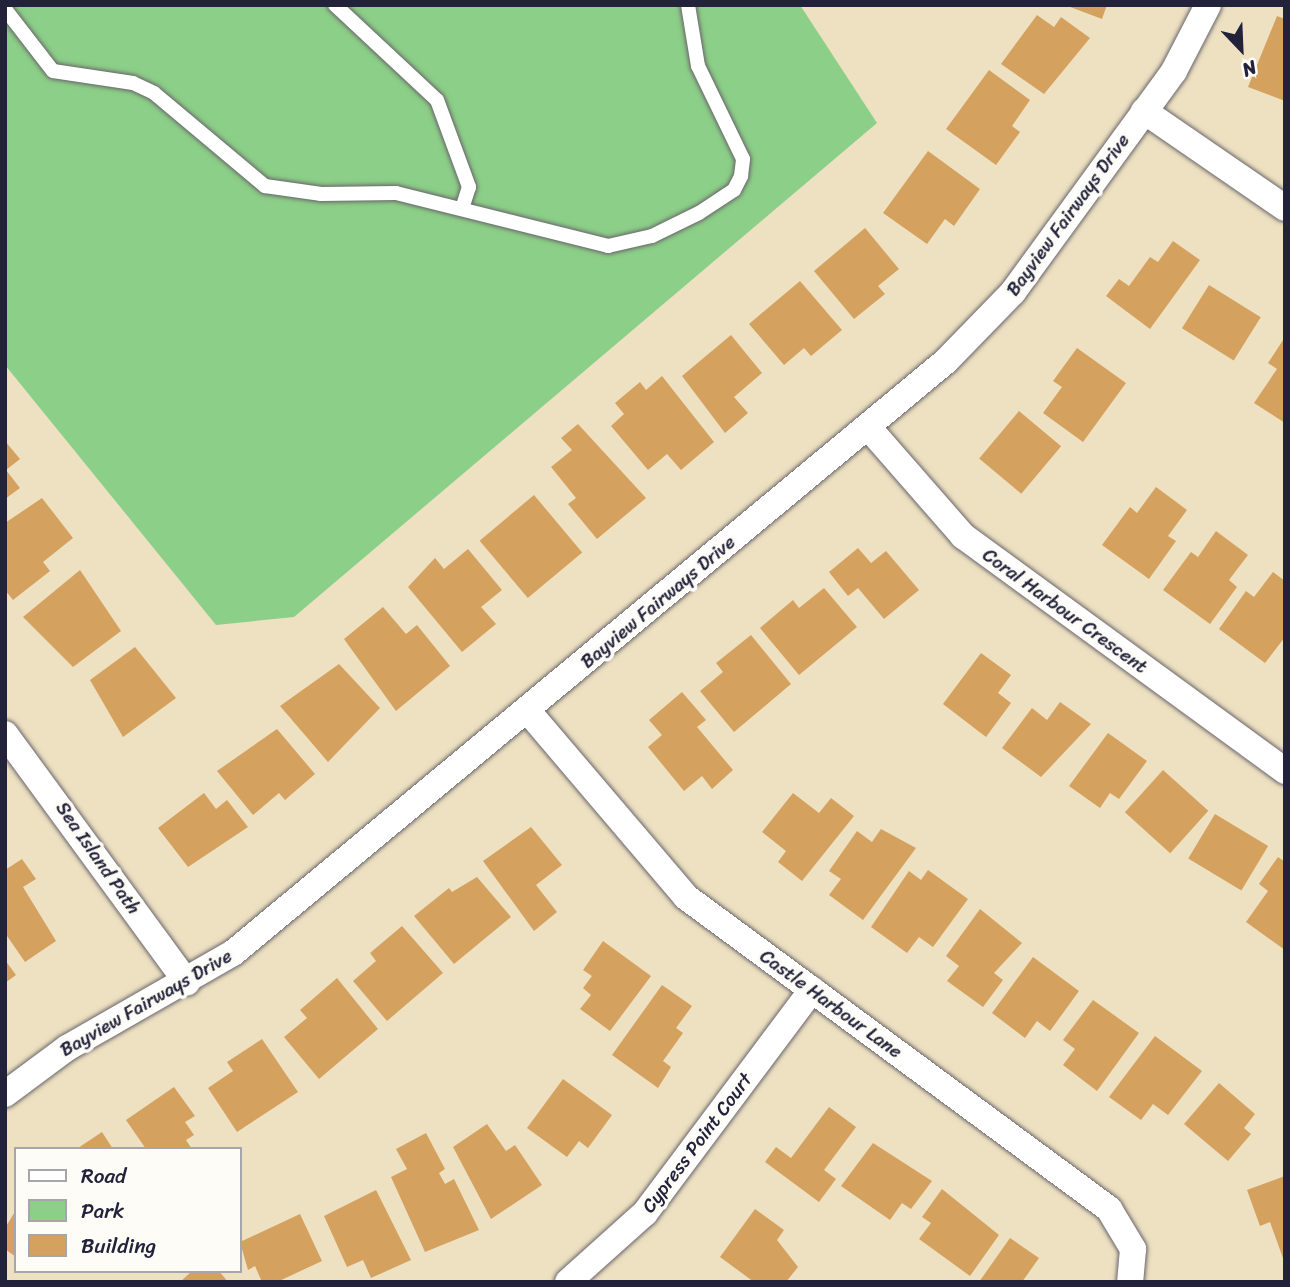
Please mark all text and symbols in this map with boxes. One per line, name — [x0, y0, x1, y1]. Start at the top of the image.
north arrow — [1206, 14, 1276, 84]
text: N — [1237, 51, 1262, 87]
street label: Bayview Fairways Drive — [1002, 130, 1134, 300]
street label: Bayview Fairways Drive — [576, 531, 740, 673]
street label: Coral Harbour Crescent — [978, 543, 1152, 679]
street label: Sea Island Path — [51, 797, 145, 919]
street label: Bayview Fairways Drive — [56, 944, 236, 1062]
street label: Castle Harbour Lane — [755, 945, 907, 1063]
street label: Cypress Point Court — [637, 1068, 757, 1218]
legend — [14, 1147, 242, 1273]
text: Road — [81, 1157, 126, 1195]
text: Park — [81, 1192, 124, 1230]
text: Building — [81, 1227, 156, 1265]

